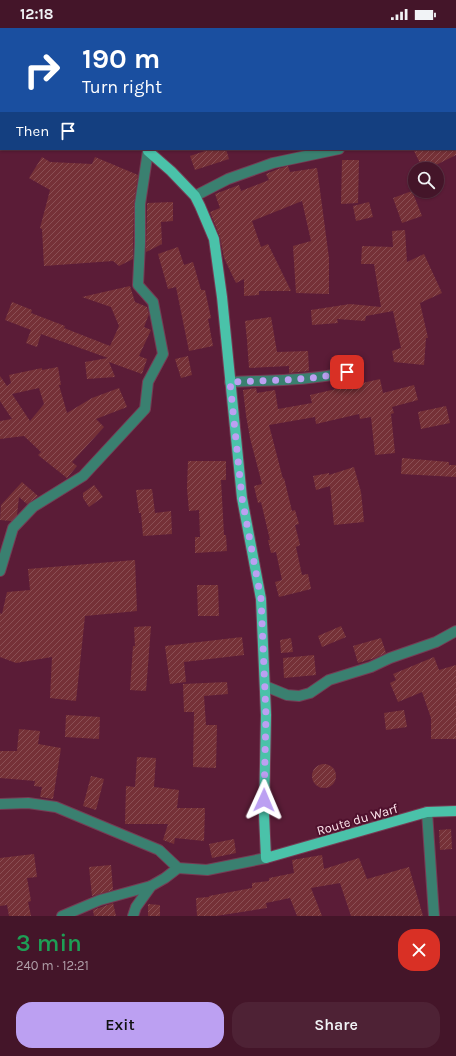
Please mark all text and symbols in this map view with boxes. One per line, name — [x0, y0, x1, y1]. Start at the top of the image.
text: 12:18 — [20, 5, 54, 23]
text: 190 m — [82, 42, 160, 75]
icon: right — [16, 44, 68, 96]
text: Turn right — [82, 76, 162, 98]
icon: arrive — [57, 120, 79, 142]
text: Then — [16, 122, 49, 140]
map controls — [408, 162, 444, 198]
button: search — [408, 162, 444, 198]
pin — [330, 355, 364, 389]
icon: arrive — [336, 361, 358, 383]
position arrow — [243, 779, 285, 821]
street label: Route du Warf — [315, 801, 400, 838]
text: 3 min — [16, 929, 82, 957]
button: close — [398, 929, 440, 971]
text: 240 m · 12:21 — [16, 958, 89, 973]
button: Exit — [16, 1002, 224, 1048]
button: Share — [232, 1002, 440, 1048]

